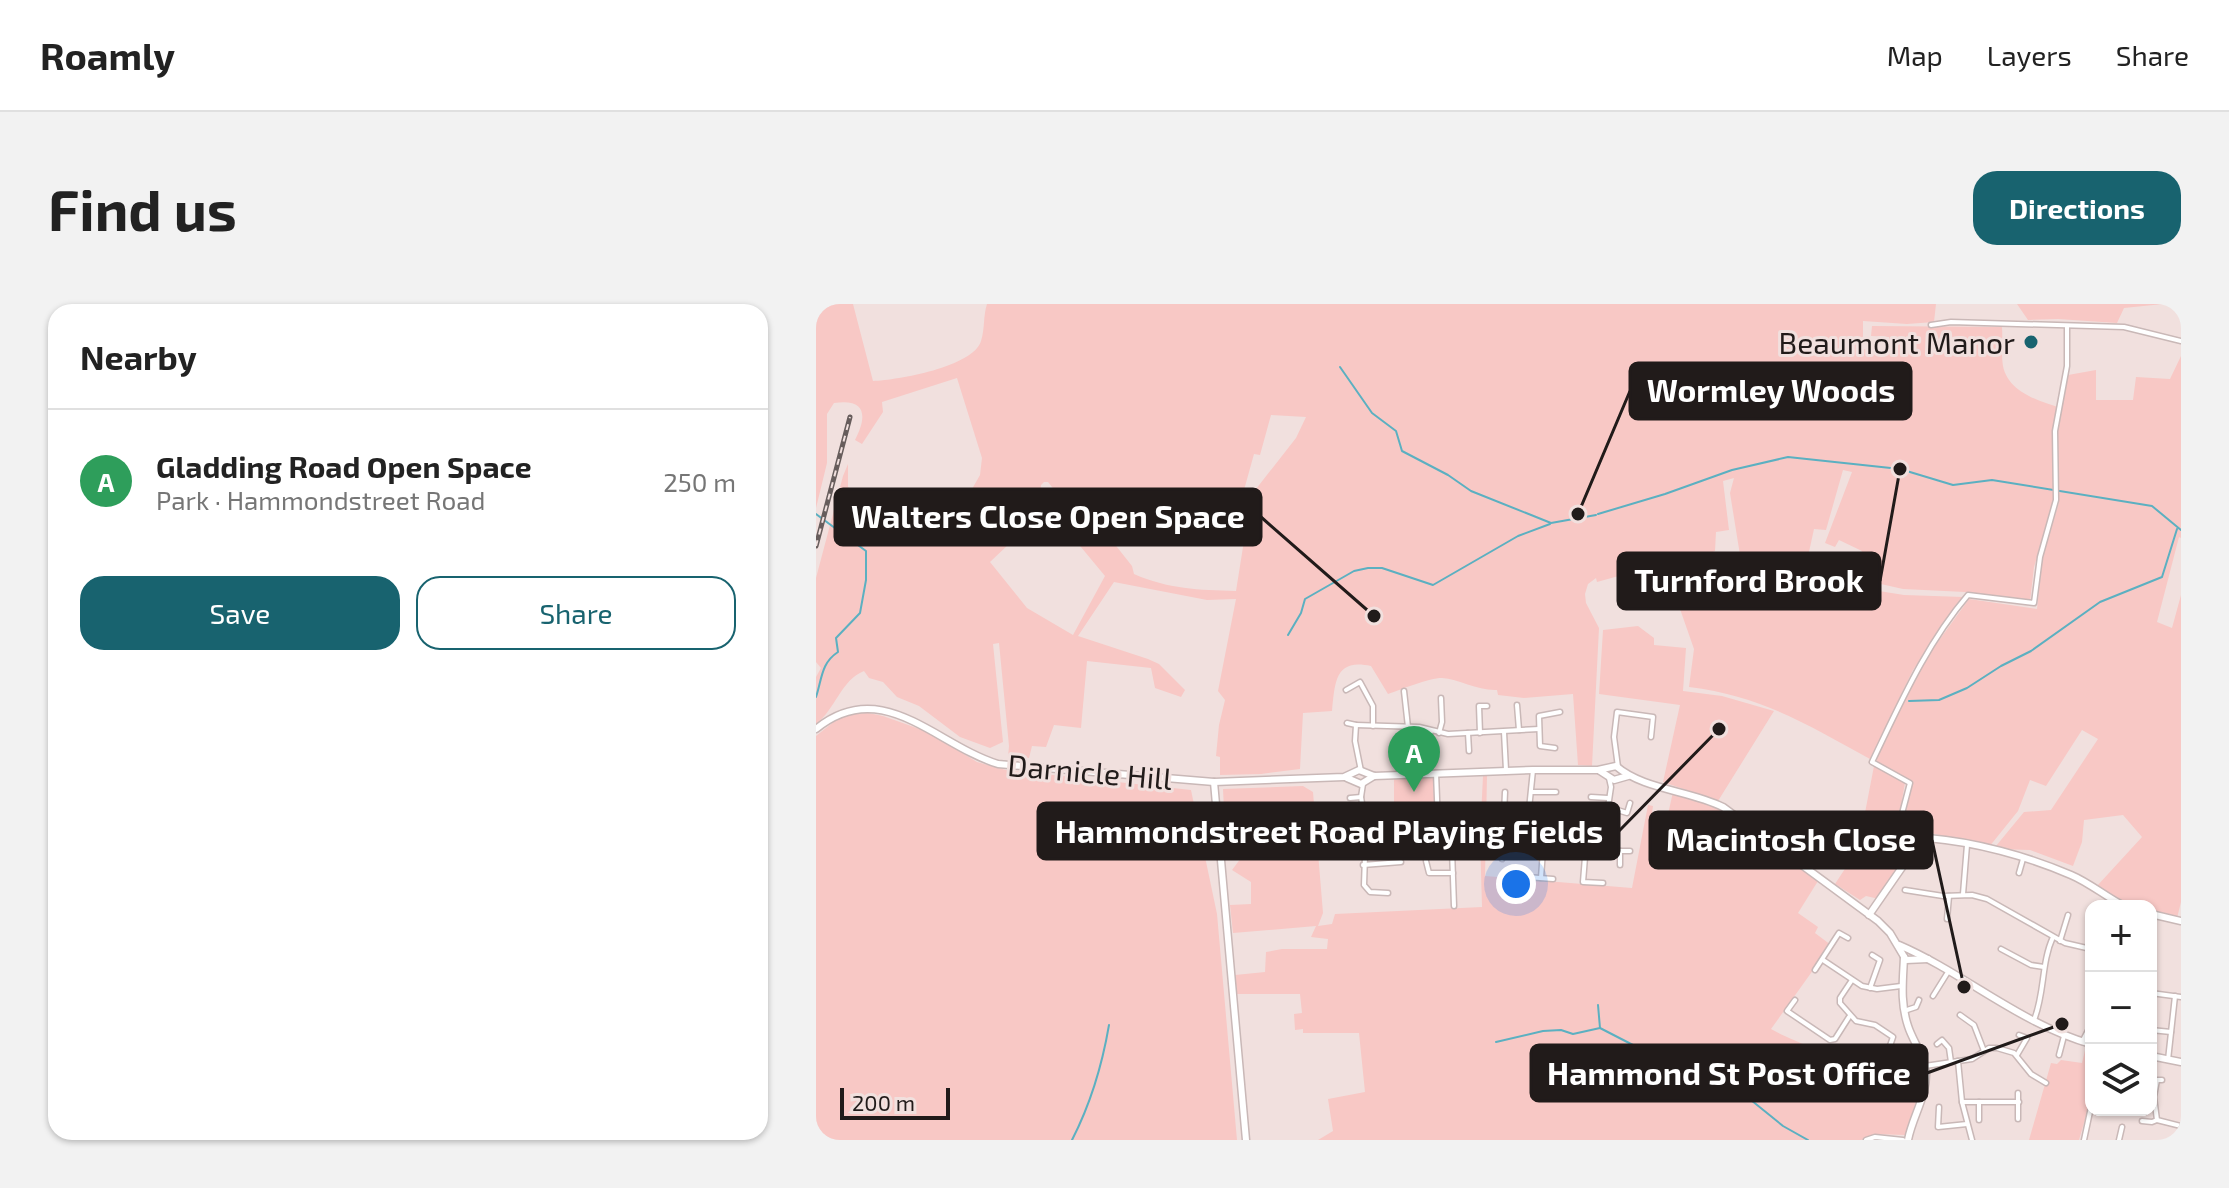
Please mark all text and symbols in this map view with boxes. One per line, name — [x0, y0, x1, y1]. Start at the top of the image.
text: Roamly — [40, 32, 175, 78]
text: Map — [1887, 38, 1943, 72]
text: Layers — [1987, 38, 2072, 72]
text: Share — [2116, 38, 2189, 72]
button: Directions — [1973, 171, 2181, 245]
text: Find us — [48, 175, 237, 242]
place label: Beaumont Manor — [1779, 324, 2015, 360]
marker: Beaumont Manor — [2022, 333, 2040, 351]
text: Nearby — [80, 336, 197, 377]
callout: Wormley Woods — [1630, 363, 1911, 419]
text: Wormley Woods — [1647, 370, 1895, 409]
text: Gladding Road Open Space — [156, 448, 532, 484]
text: A — [98, 466, 114, 497]
text: 250 m — [663, 466, 736, 497]
text: Park · Hammondstreet Road — [156, 484, 485, 515]
callout: Walters Close Open Space — [835, 489, 1261, 545]
text: Walters Close Open Space — [851, 496, 1245, 534]
callout: Turnford Brook — [1618, 553, 1880, 609]
text: Turnford Brook — [1634, 560, 1864, 598]
button: Save — [80, 576, 400, 650]
button: Share — [416, 576, 736, 650]
pin: A — [1388, 726, 1440, 792]
street label: Darnicle Hill — [1006, 746, 1174, 796]
callout: Hammondstreet Road Playing Fields — [1038, 803, 1619, 859]
text: Hammondstreet Road Playing Fields — [1055, 811, 1603, 850]
callout: Macintosh Close — [1650, 812, 1932, 868]
text: Macintosh Close — [1666, 819, 1916, 857]
your location — [1496, 864, 1536, 904]
map controls — [2085, 900, 2157, 1116]
button: + — [2085, 900, 2157, 972]
button: − — [2085, 972, 2157, 1044]
button: layers — [2085, 1044, 2157, 1116]
callout: Hammond St Post Office — [1531, 1045, 1927, 1101]
text: Hammond St Post Office — [1547, 1053, 1911, 1091]
scale bar — [840, 1084, 950, 1120]
text: 200 m — [852, 1089, 915, 1115]

